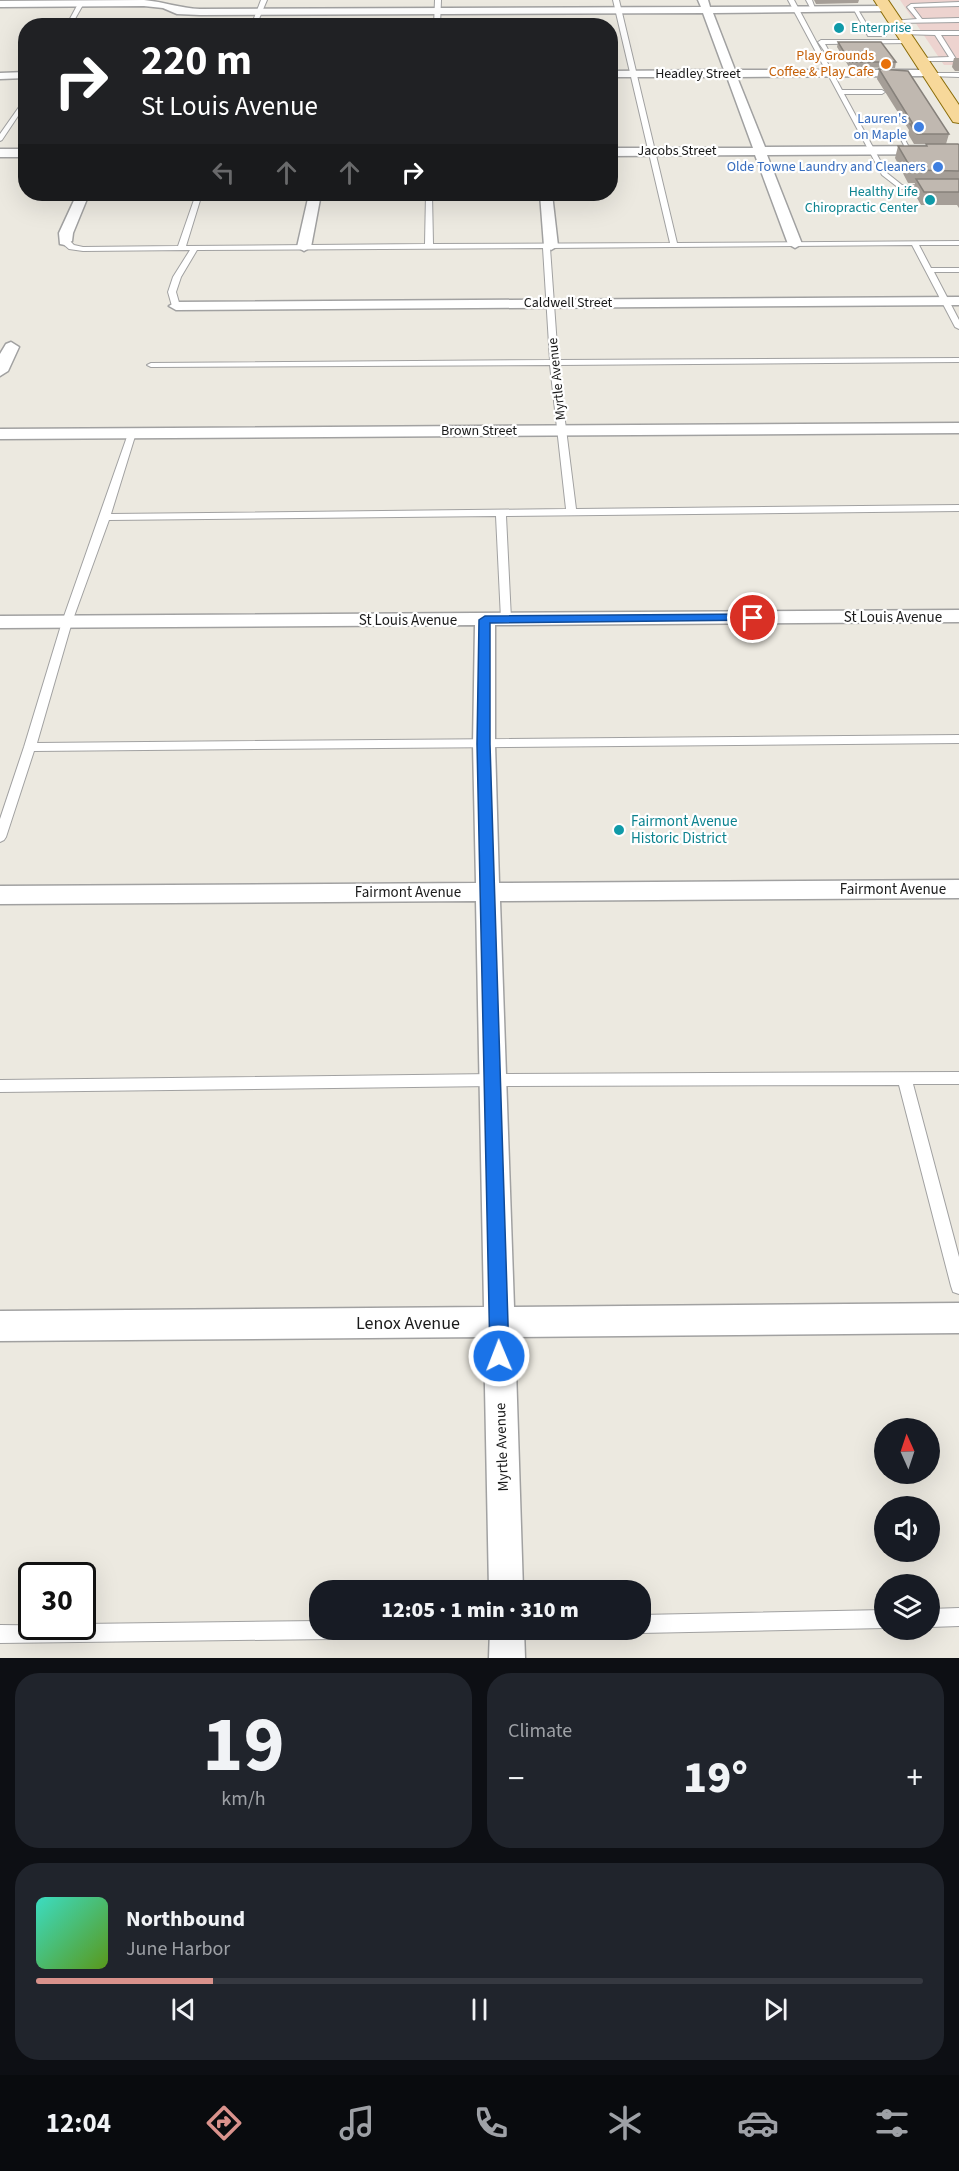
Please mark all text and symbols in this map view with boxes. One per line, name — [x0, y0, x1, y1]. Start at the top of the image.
place label: Enterprise — [851, 18, 911, 38]
marker: Enterprise — [832, 21, 846, 35]
text: 220 m — [141, 31, 252, 91]
icon: right — [42, 42, 120, 120]
place label: Play Grounds Coffee & Play Cafe — [769, 46, 874, 82]
marker: Play Grounds Coffee & Play Cafe — [879, 57, 893, 71]
street label: Headley Street — [655, 64, 741, 84]
text: St Louis Avenue — [141, 87, 318, 126]
place label: Lauren's on Maple — [853, 109, 907, 145]
marker: Lauren's on Maple — [912, 120, 926, 134]
street label: Jacobs Street — [638, 141, 717, 161]
icon: left — [207, 156, 240, 189]
icon: ahead — [270, 156, 303, 189]
icon: ahead — [333, 156, 366, 189]
icon: right — [396, 156, 429, 189]
place label: Olde Towne Laundry and Cleaners — [727, 157, 926, 177]
marker: Olde Towne Laundry and Cleaners — [931, 160, 945, 174]
place label: Healthy Life Chiropractic Center — [805, 182, 918, 218]
marker: Healthy Life Chiropractic Center — [923, 193, 937, 207]
street label: Caldwell Street — [524, 293, 612, 313]
street label: Myrtle Avenue — [543, 337, 571, 421]
street label: Brown Street — [441, 421, 517, 441]
pin — [727, 592, 778, 643]
icon: arrive — [736, 601, 769, 634]
street label: St Louis Avenue — [844, 607, 942, 628]
street label: St Louis Avenue — [359, 610, 457, 631]
place label: Fairmont Avenue Historic District — [631, 811, 737, 849]
marker: Fairmont Avenue Historic District — [612, 823, 626, 837]
street label: Fairmont Avenue — [840, 879, 946, 900]
street label: Fairmont Avenue — [355, 882, 461, 903]
street label: Lenox Avenue — [356, 1311, 460, 1336]
position arrow — [467, 1324, 531, 1388]
street label: Myrtle Avenue — [490, 1402, 514, 1492]
north arrow — [874, 1418, 940, 1484]
map controls — [874, 1418, 940, 1640]
button: sound — [874, 1496, 940, 1562]
speed limit sign: 30 — [18, 1562, 96, 1640]
button: layers — [874, 1574, 940, 1640]
text: 12:05 · 1 min · 310 m — [381, 1594, 579, 1626]
text: 19 — [202, 1690, 285, 1801]
text: Climate — [508, 1717, 572, 1745]
text: 19° — [683, 1746, 748, 1810]
text: − — [508, 1755, 524, 1802]
text: + — [907, 1755, 923, 1802]
text: km/h — [221, 1785, 266, 1813]
text: Northbound — [126, 1903, 245, 1935]
text: June Harbor — [126, 1935, 230, 1963]
icon: previous — [167, 1993, 200, 2026]
icon: pause — [463, 1993, 496, 2026]
icon: next — [759, 1993, 792, 2026]
icon: directions — [203, 2102, 245, 2144]
icon: music — [336, 2102, 378, 2144]
icon: phone — [470, 2102, 512, 2144]
icon: climate — [604, 2102, 646, 2144]
icon: car — [737, 2102, 779, 2144]
icon: filters — [871, 2102, 913, 2144]
text: 12:04 — [46, 2104, 111, 2143]

